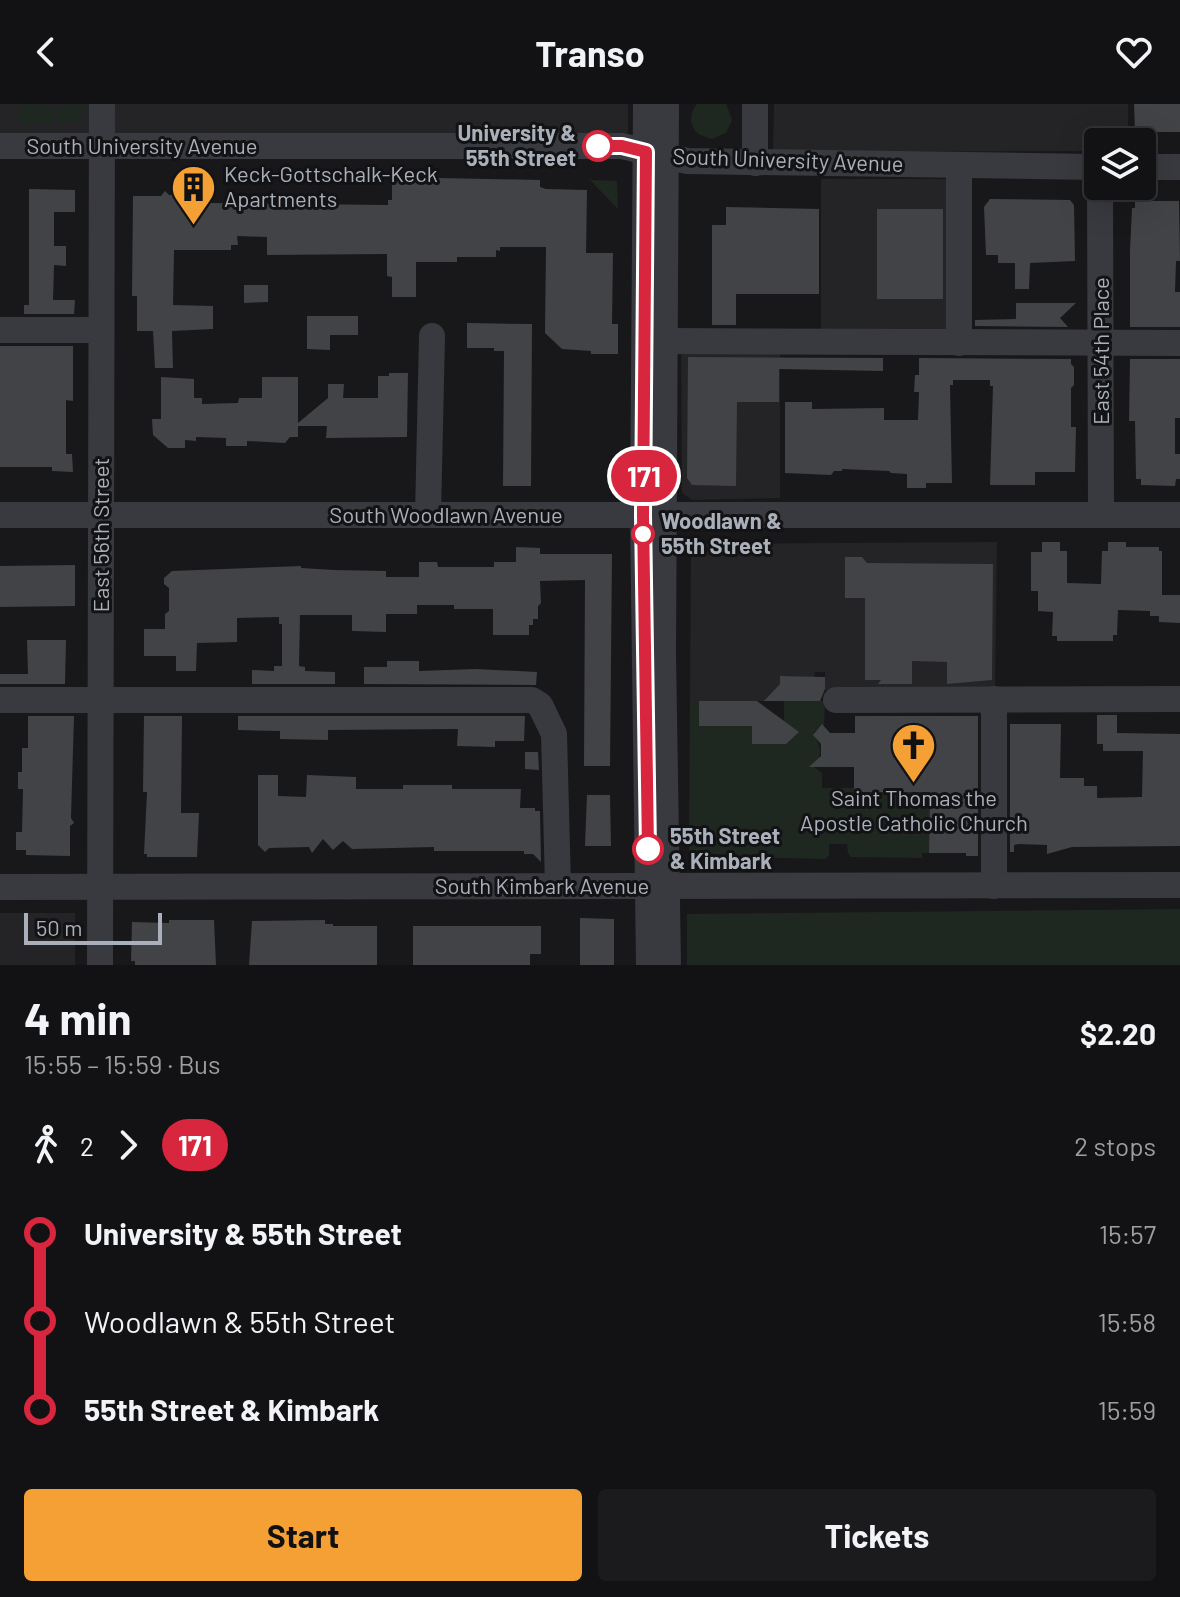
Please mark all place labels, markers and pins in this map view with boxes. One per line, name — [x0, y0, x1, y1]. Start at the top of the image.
place label: University & 55th Street — [458, 119, 576, 170]
marker: University & 55th Street — [583, 131, 613, 161]
place label: Keck-Gottschalk-Keck Apartments — [224, 160, 438, 211]
building icon: Keck-Gottschalk-Keck Apartments — [169, 163, 217, 226]
place label: Woodlawn & 55th Street — [661, 507, 782, 558]
marker: Woodlawn & 55th Street — [632, 523, 654, 545]
church icon: Saint Thomas the Apostle Catholic Church — [890, 721, 938, 784]
place label: Saint Thomas the Apostle Catholic Church — [800, 784, 1028, 835]
place label: 55th Street & Kimbark — [670, 822, 780, 873]
marker: 55th Street & Kimbark — [633, 834, 663, 864]

